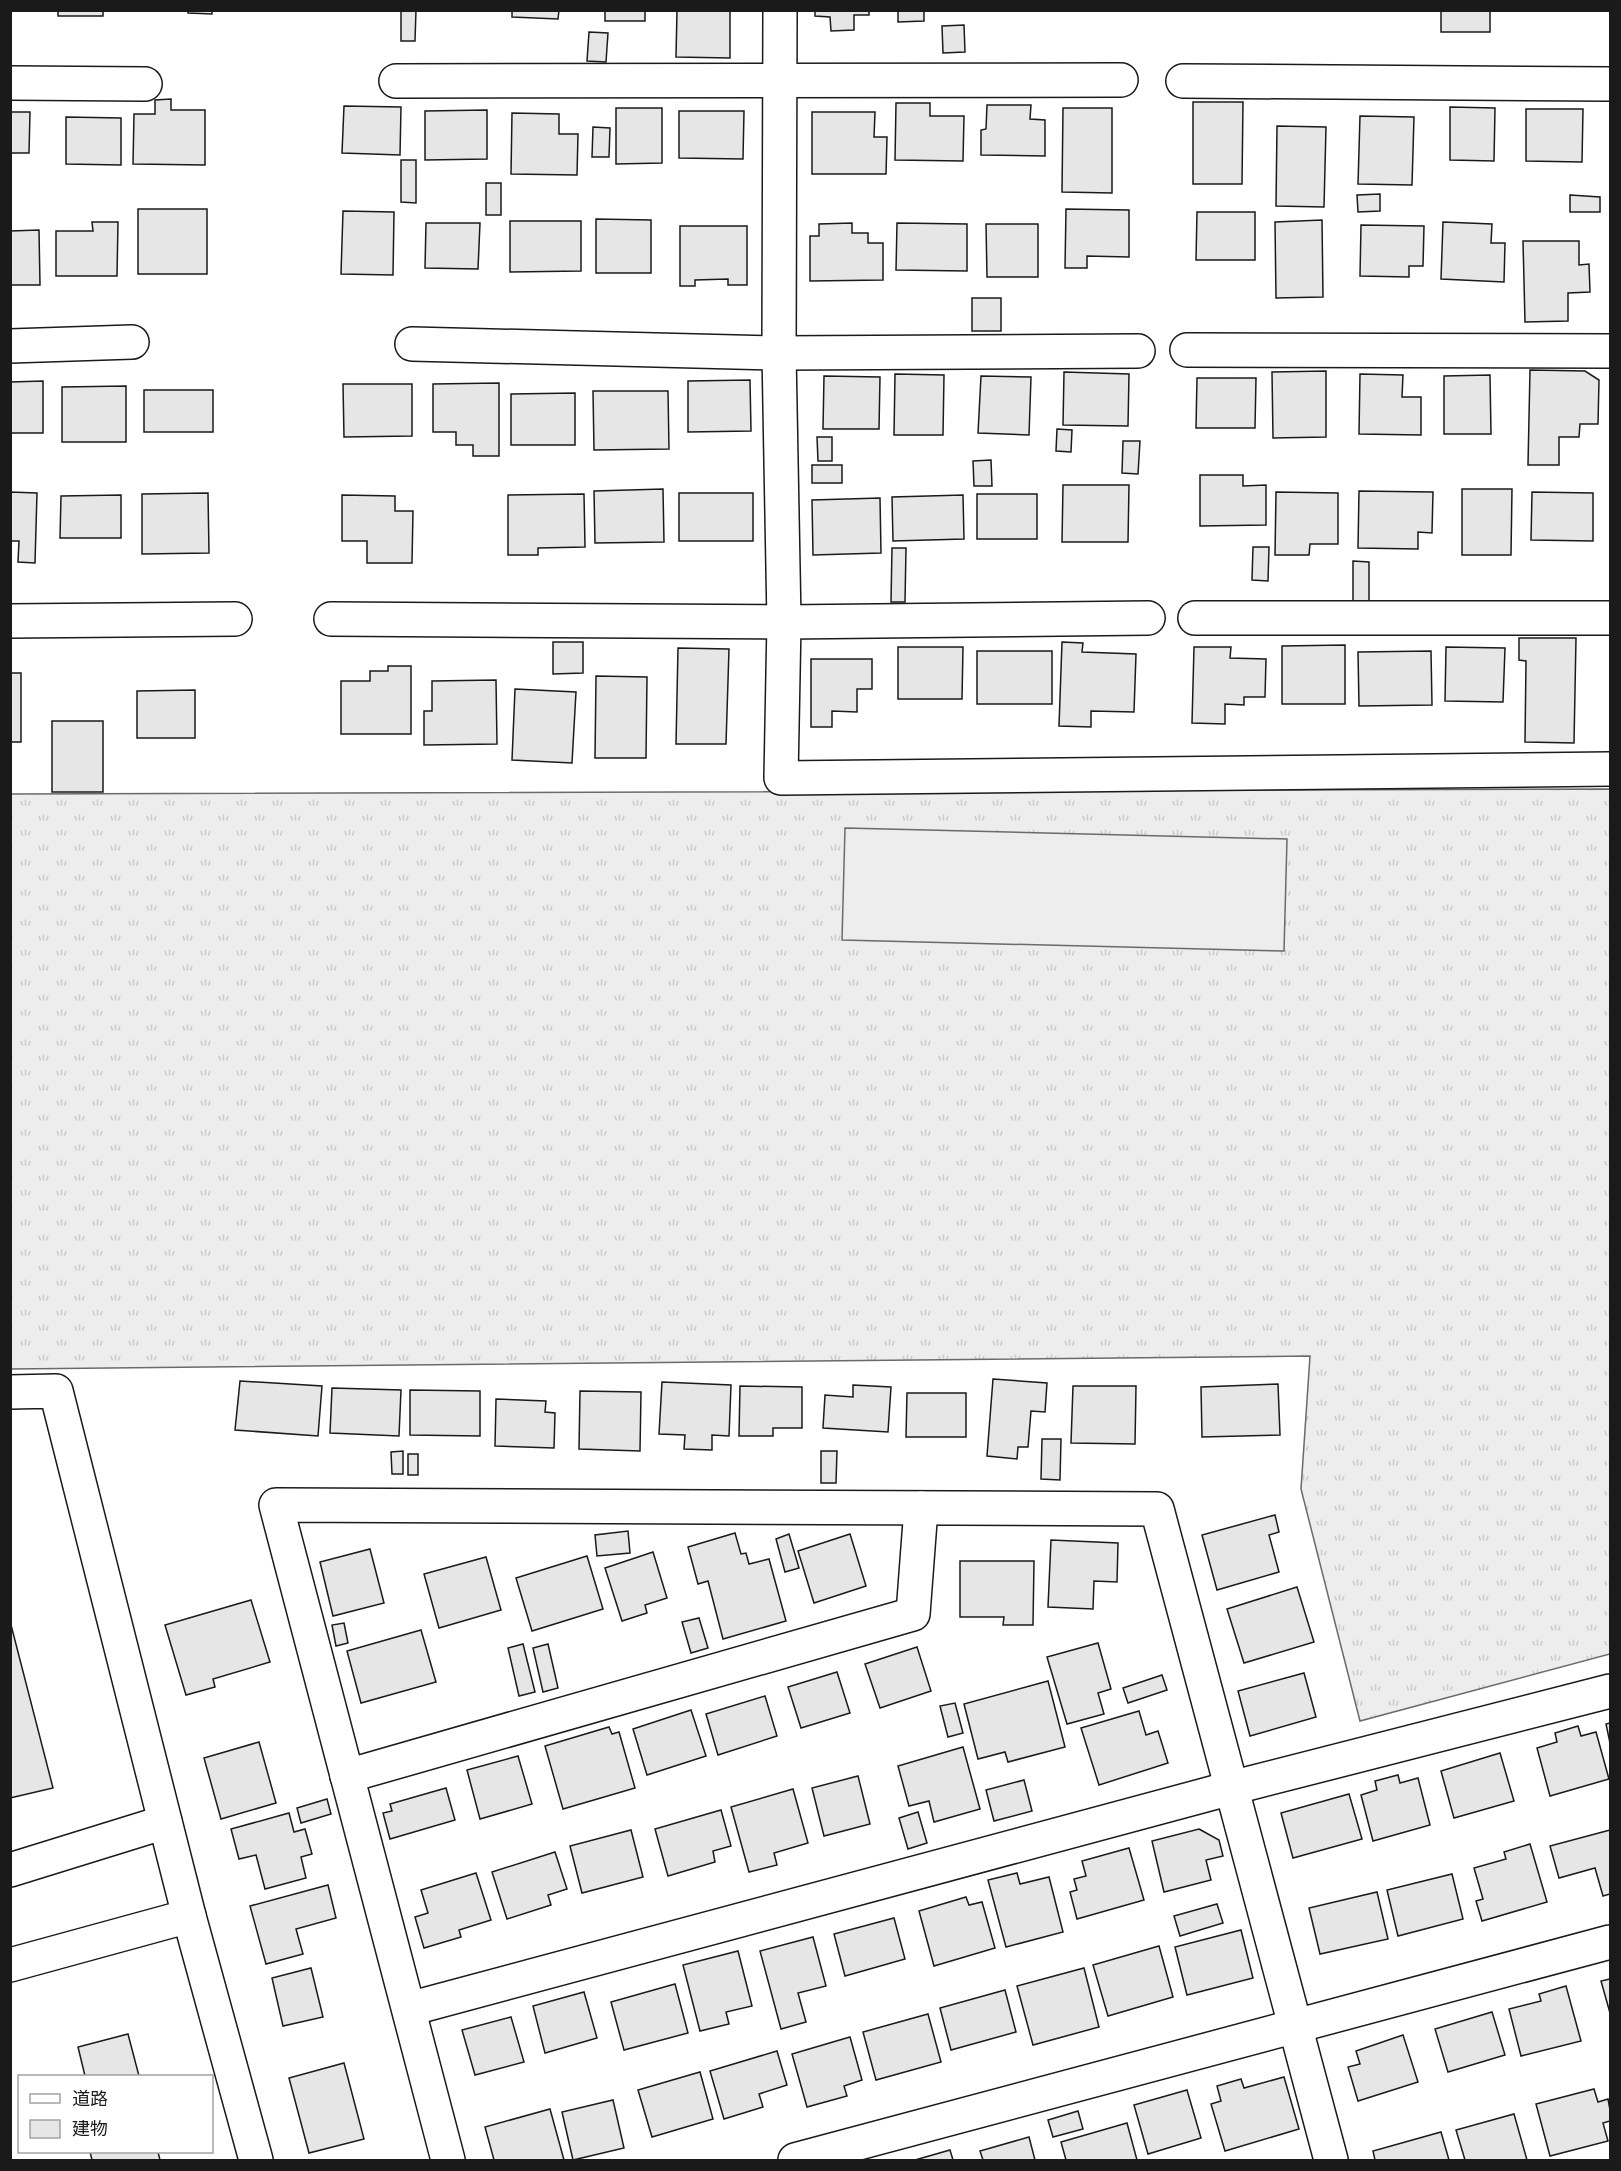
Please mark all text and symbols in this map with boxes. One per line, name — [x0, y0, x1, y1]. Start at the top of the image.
legend — [18, 2075, 213, 2153]
text: 道路 — [72, 2088, 108, 2110]
text: 建物 — [72, 2118, 108, 2140]

